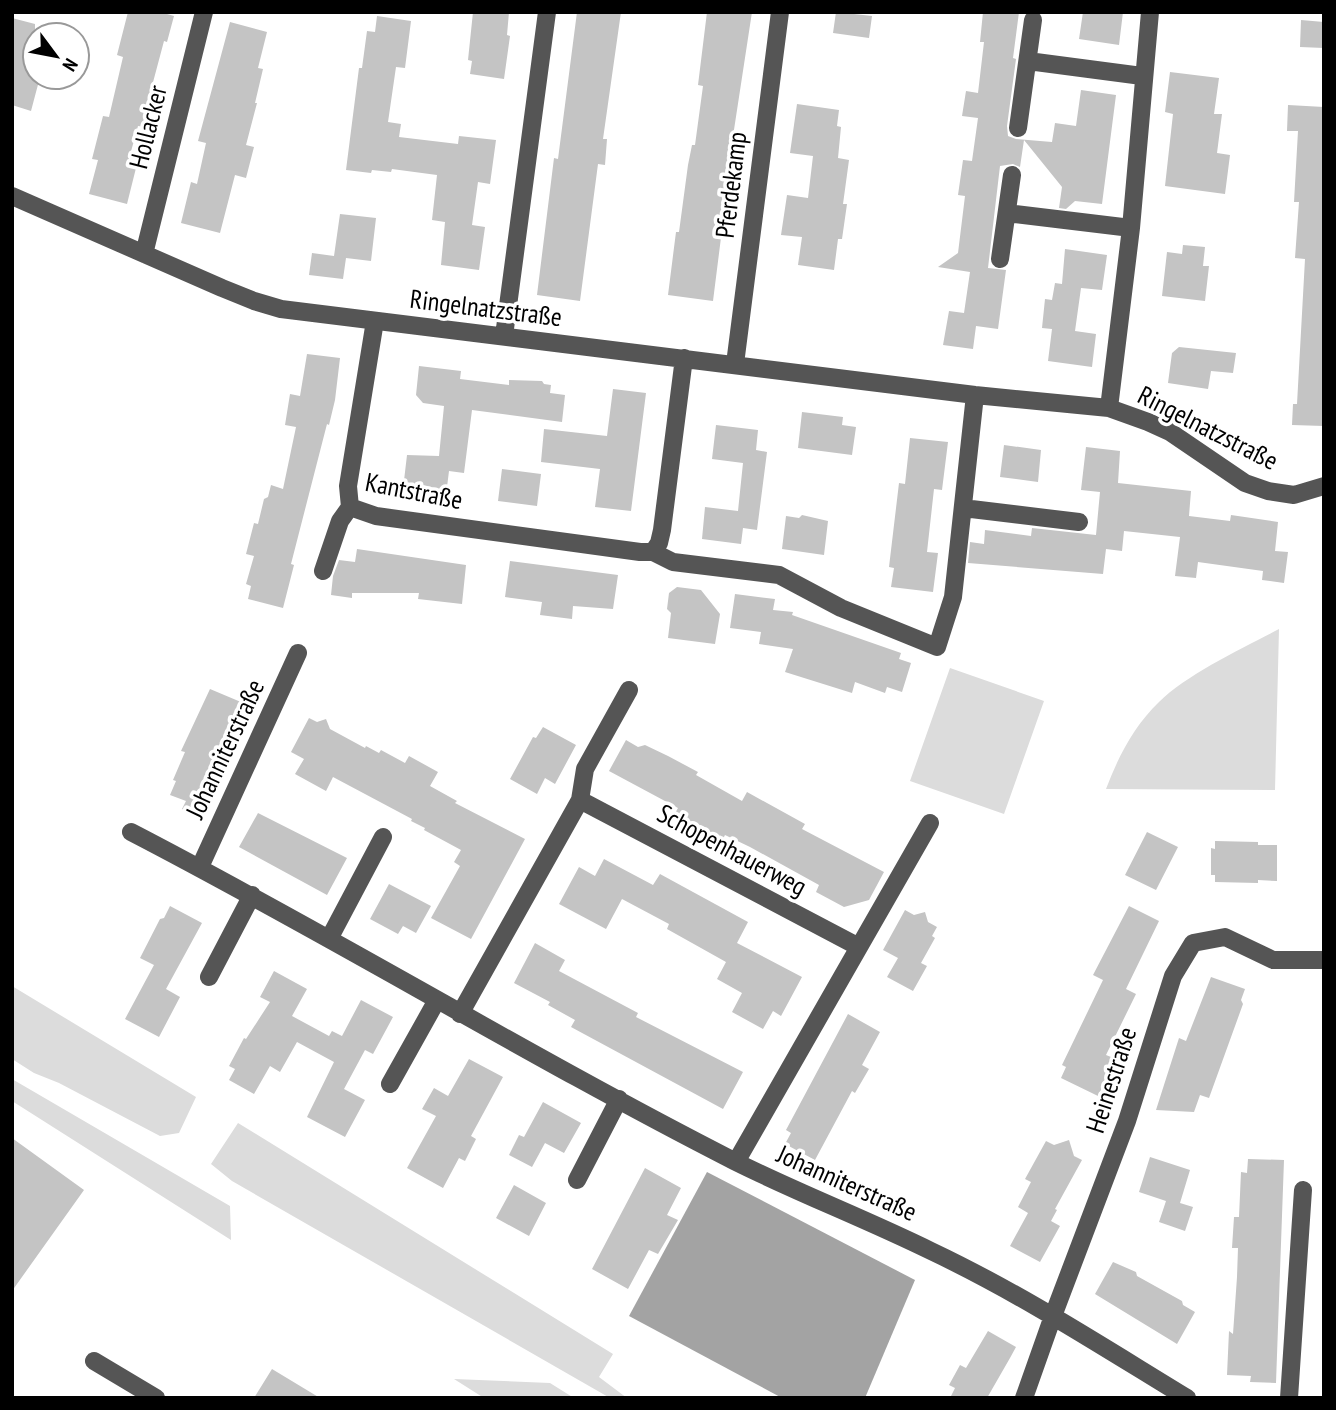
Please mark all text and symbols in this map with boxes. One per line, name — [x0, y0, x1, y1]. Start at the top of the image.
north arrow — [21, 21, 91, 91]
text: N — [58, 54, 83, 76]
street label: Hollacker — [121, 82, 174, 172]
street label: Pferdekamp — [708, 130, 753, 240]
street label: Ringelnatzstraße — [408, 282, 564, 333]
street label: Ringelnatzstraße — [1133, 378, 1284, 477]
street label: Kantstraße — [363, 465, 465, 516]
street label: Johanniterstraße — [178, 674, 271, 824]
street label: Schopenhauerweg — [652, 796, 813, 903]
street label: Heinestraße — [1078, 1023, 1143, 1137]
street label: Johanniterstraße — [771, 1137, 922, 1228]

